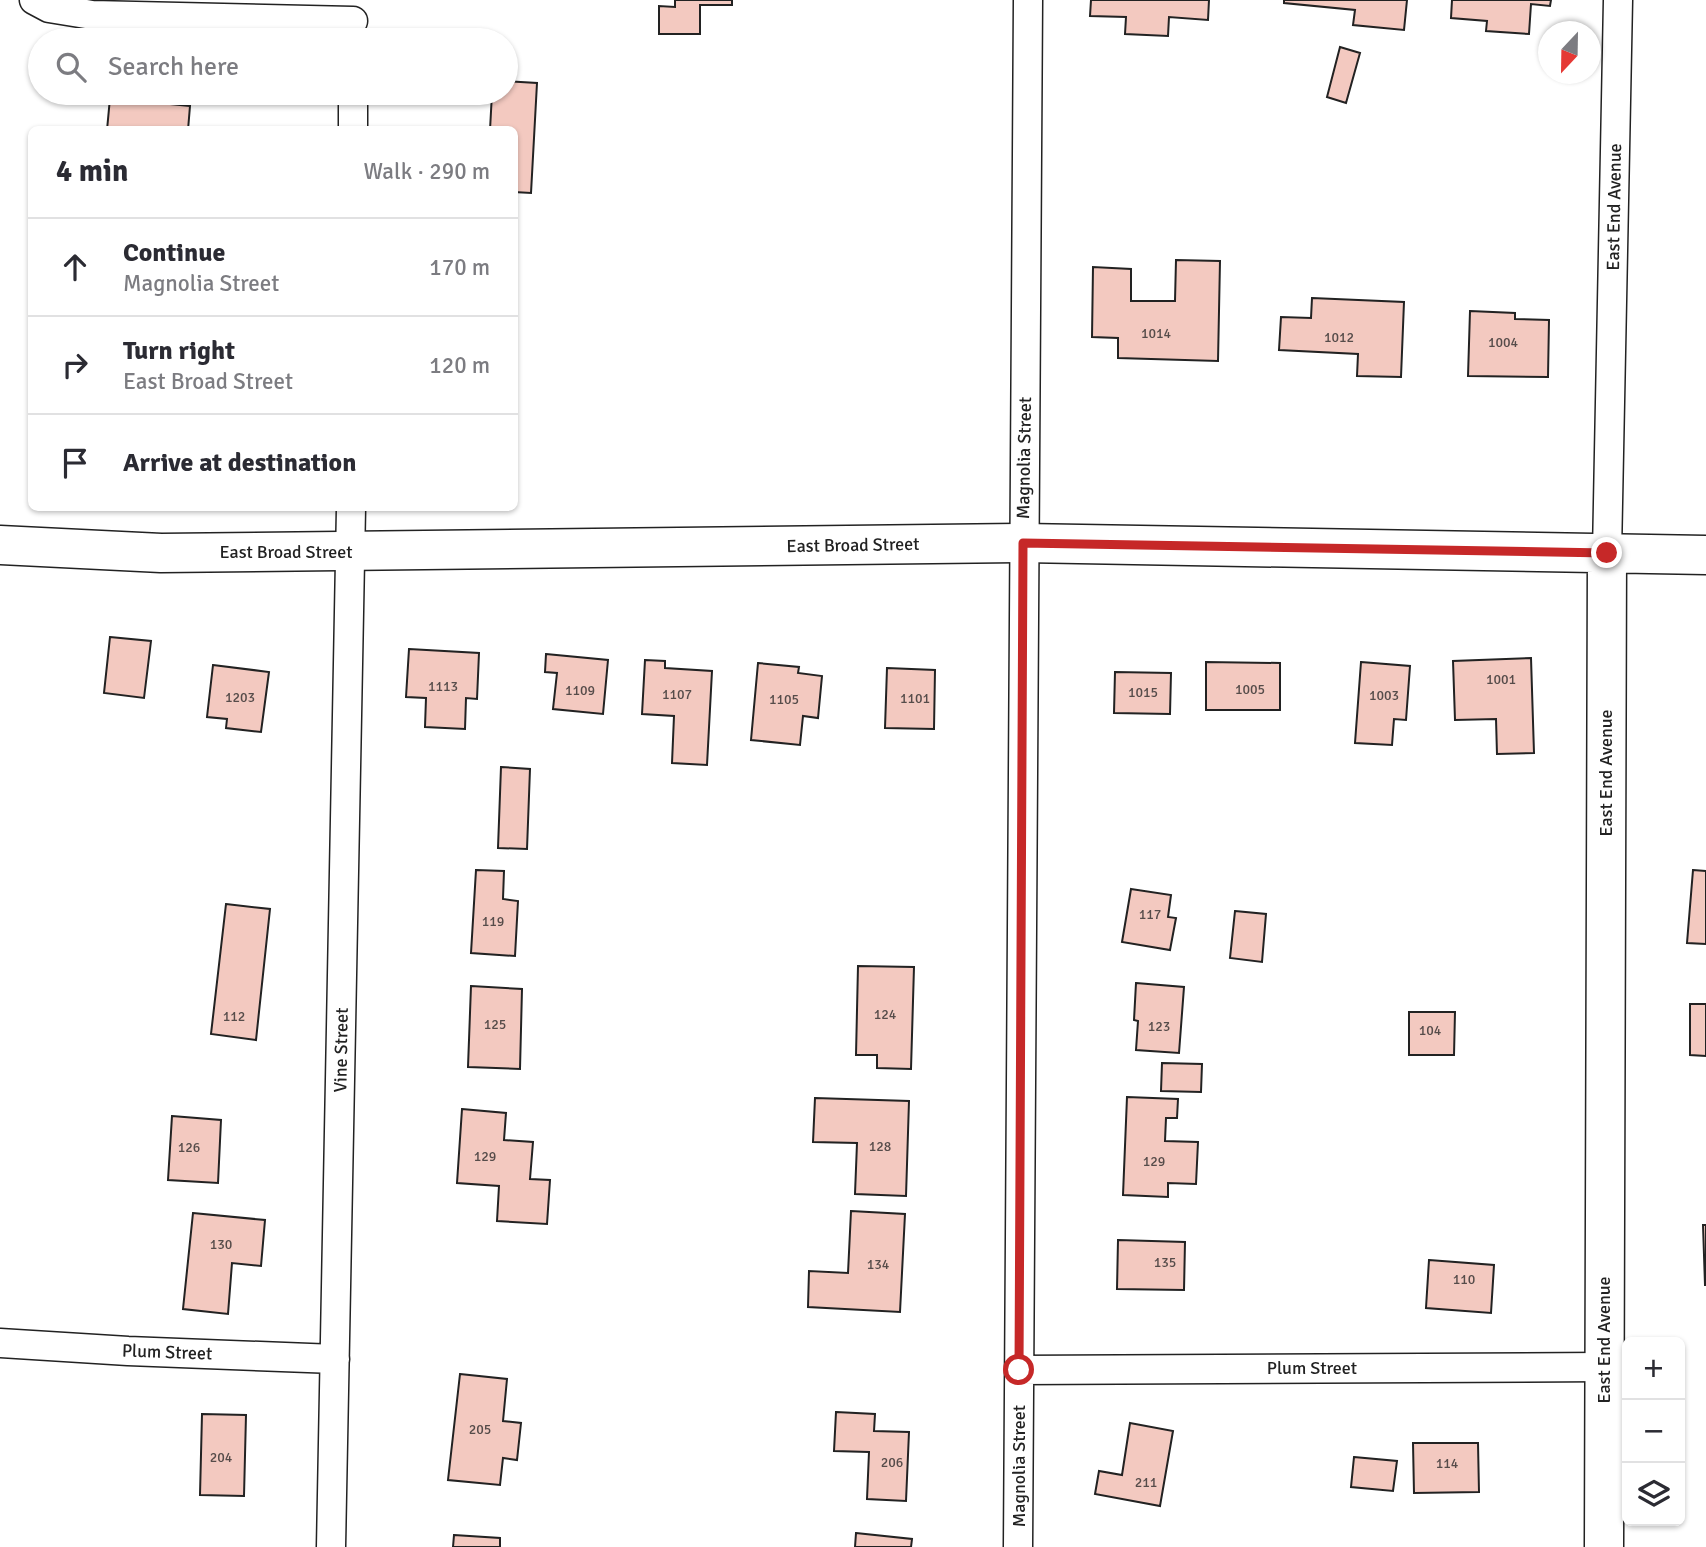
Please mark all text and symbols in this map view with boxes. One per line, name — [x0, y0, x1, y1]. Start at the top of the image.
north arrow — [1538, 21, 1601, 84]
search box — [28, 28, 518, 105]
icon: search — [52, 48, 90, 86]
text: Search here — [108, 51, 239, 83]
street label: East End Avenue — [1602, 143, 1626, 271]
text: 4 min — [56, 153, 128, 190]
text: Walk · 290 m — [364, 157, 490, 186]
text: Continue — [123, 237, 225, 269]
icon: ahead — [56, 248, 94, 286]
text: 170 m — [429, 253, 490, 282]
text: Magnolia Street — [123, 269, 279, 298]
house number: 1014 — [1141, 325, 1172, 342]
house number: 1012 — [1324, 329, 1354, 346]
house number: 1004 — [1488, 334, 1519, 351]
text: Turn right — [123, 335, 235, 367]
icon: right — [56, 346, 94, 384]
text: 120 m — [429, 351, 490, 380]
text: East Broad Street — [123, 367, 293, 396]
street label: Magnolia Street — [1012, 397, 1036, 519]
icon: arrive — [56, 444, 94, 482]
text: Arrive at destination — [123, 447, 356, 479]
street label: East Broad Street — [786, 533, 920, 557]
route end — [1591, 537, 1622, 568]
street label: East Broad Street — [219, 541, 353, 563]
house number: 1001 — [1486, 671, 1516, 688]
house number: 1113 — [428, 678, 458, 695]
house number: 1005 — [1235, 681, 1265, 698]
house number: 1109 — [565, 682, 595, 699]
house number: 1015 — [1128, 684, 1158, 701]
house number: 1107 — [662, 686, 692, 703]
house number: 1003 — [1369, 687, 1399, 704]
house number: 1203 — [225, 689, 255, 706]
house number: 1101 — [900, 690, 930, 707]
house number: 1105 — [769, 691, 799, 708]
street label: East End Avenue — [1595, 709, 1617, 837]
house number: 117 — [1139, 906, 1161, 923]
house number: 119 — [482, 913, 504, 930]
house number: 124 — [874, 1006, 897, 1023]
street label: Vine Street — [329, 1007, 353, 1093]
house number: 112 — [223, 1008, 245, 1025]
house number: 125 — [484, 1016, 506, 1033]
house number: 123 — [1148, 1018, 1170, 1035]
house number: 104 — [1419, 1022, 1442, 1039]
house number: 128 — [869, 1138, 891, 1155]
house number: 126 — [178, 1139, 200, 1156]
house number: 129 — [474, 1148, 496, 1165]
house number: 129 — [1143, 1153, 1165, 1170]
house number: 130 — [210, 1236, 232, 1253]
house number: 135 — [1154, 1254, 1176, 1271]
house number: 134 — [867, 1256, 890, 1273]
house number: 110 — [1453, 1271, 1475, 1288]
street label: East End Avenue — [1593, 1276, 1615, 1404]
map controls — [1622, 1337, 1685, 1526]
button: + — [1622, 1337, 1685, 1400]
street label: Plum Street — [121, 1339, 213, 1365]
route start — [1003, 1354, 1034, 1385]
street label: Plum Street — [1267, 1357, 1357, 1379]
button: − — [1622, 1400, 1685, 1463]
street label: Magnolia Street — [1008, 1405, 1030, 1527]
house number: 205 — [469, 1421, 491, 1438]
house number: 204 — [210, 1449, 233, 1466]
house number: 206 — [881, 1454, 903, 1471]
house number: 114 — [1436, 1455, 1459, 1472]
button: layers — [1622, 1463, 1685, 1526]
house number: 211 — [1135, 1474, 1157, 1491]

